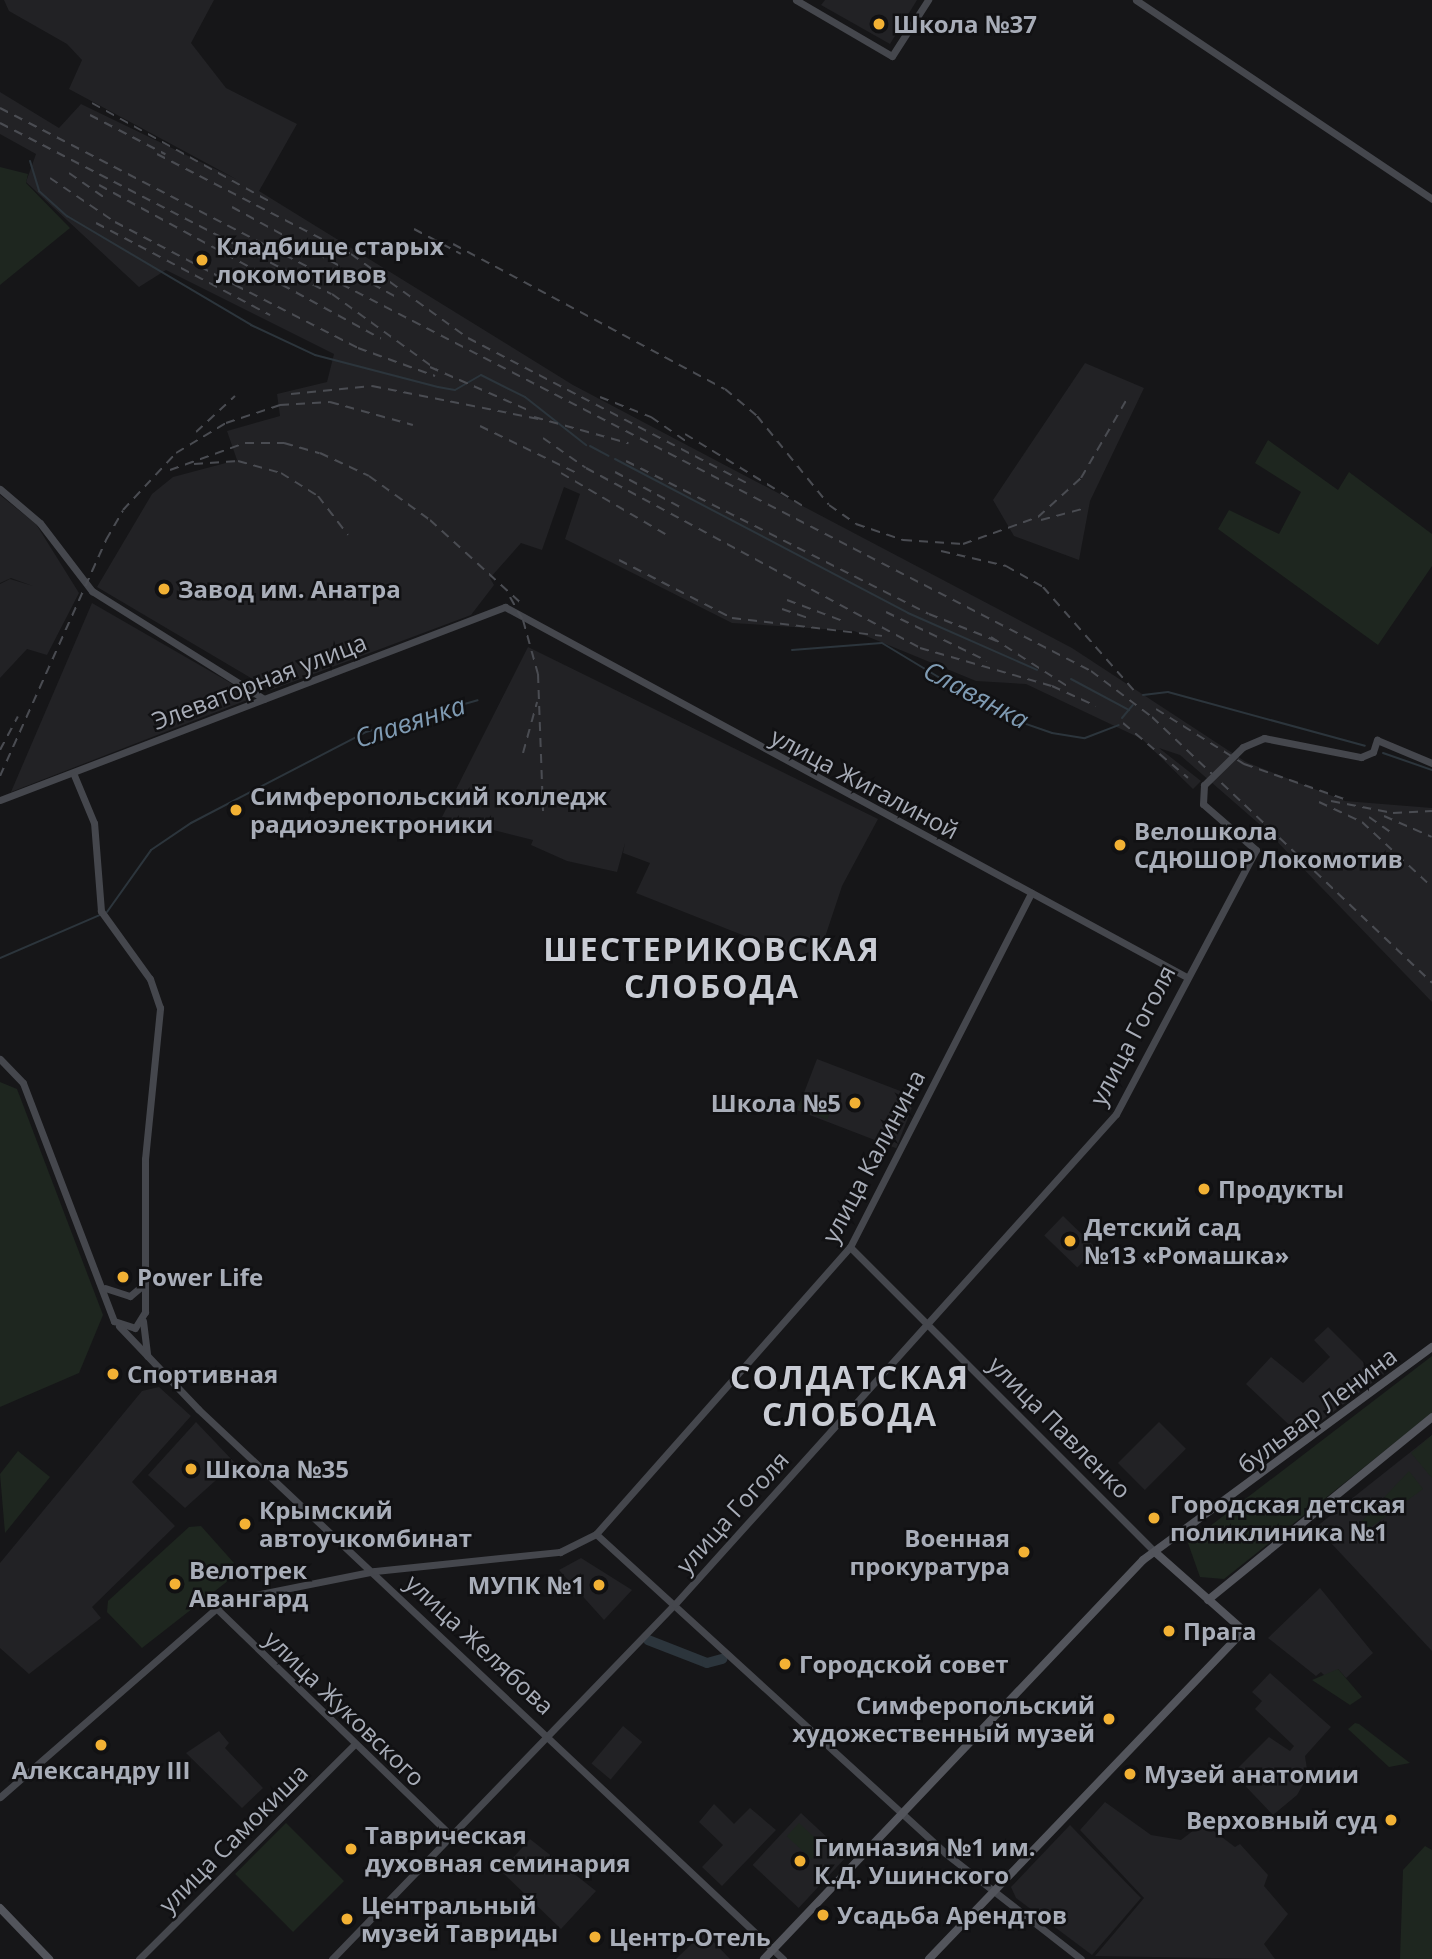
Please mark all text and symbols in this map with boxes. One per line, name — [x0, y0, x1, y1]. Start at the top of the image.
place label: Школа №37 — [893, 10, 1037, 38]
marker: Школа №37 — [871, 16, 887, 32]
place label: Кладбище старых локомотивов — [216, 232, 444, 288]
marker: Кладбище старых локомотивов — [194, 252, 210, 268]
place label: Завод им. Анатра — [178, 575, 401, 603]
marker: Завод им. Анатра — [156, 581, 172, 597]
street label: Элеваторная улица — [148, 627, 370, 735]
water label: Славянка — [918, 654, 1034, 736]
water label: Славянка — [351, 689, 469, 755]
street label: улица Жигалиной — [766, 721, 964, 845]
place label: Симферопольский колледж радиоэлектроники — [250, 782, 607, 838]
marker: Симферопольский колледж радиоэлектроники — [228, 802, 244, 818]
place label: Велошкола СДЮШОР Локомотив — [1134, 817, 1403, 873]
marker: Велошкола СДЮШОР Локомотив — [1112, 837, 1128, 853]
district label: ШЕСТЕРИКОВСКАЯ СЛОБОДА — [545, 931, 879, 1006]
street label: улица Гоголя — [1083, 960, 1181, 1110]
street label: улица Калинина — [815, 1065, 931, 1247]
place label: Школа №5 — [711, 1089, 841, 1117]
marker: Школа №5 — [847, 1095, 863, 1111]
place label: Продукты — [1218, 1175, 1344, 1203]
marker: Продукты — [1196, 1181, 1212, 1197]
place label: Детский сад №13 «Ромашка» — [1084, 1213, 1289, 1269]
marker: Детский сад №13 «Ромашка» — [1062, 1233, 1078, 1249]
place label: Power Life — [137, 1263, 263, 1291]
marker: Power Life — [115, 1269, 131, 1285]
street label: бульвар Ленина — [1232, 1341, 1402, 1479]
street label: улица Павленко — [983, 1350, 1137, 1504]
district label: СОЛДАТСКАЯ СЛОБОДА — [731, 1359, 969, 1434]
place label: Спортивная — [127, 1360, 278, 1388]
marker: Спортивная — [105, 1366, 121, 1382]
street label: улица Гоголя — [670, 1445, 794, 1579]
place label: Школа №35 — [205, 1455, 349, 1483]
marker: Школа №35 — [183, 1461, 199, 1477]
place label: Городская детская поликлиника №1 — [1170, 1490, 1406, 1546]
place label: Крымский автоучкомбинат — [259, 1496, 472, 1552]
marker: Городская детская поликлиника №1 — [1144, 1508, 1164, 1528]
marker: Крымский автоучкомбинат — [237, 1516, 253, 1532]
place label: Военная прокуратура — [849, 1524, 1010, 1580]
marker: Военная прокуратура — [1016, 1544, 1032, 1560]
place label: Велотрек Авангард — [189, 1556, 308, 1612]
street label: улица Желябова — [400, 1568, 560, 1720]
place label: МУПК №1 — [468, 1571, 585, 1599]
marker: Велотрек Авангард — [167, 1576, 183, 1592]
marker: МУПК №1 — [591, 1577, 607, 1593]
place label: Прага — [1183, 1617, 1257, 1645]
marker: Прага — [1161, 1623, 1177, 1639]
street label: улица Жуковского — [259, 1624, 431, 1792]
place label: Городской совет — [799, 1650, 1009, 1678]
marker: Городской совет — [777, 1656, 793, 1672]
place label: Симферопольский художественный музей — [792, 1691, 1095, 1747]
marker: Симферопольский художественный музей — [1101, 1711, 1117, 1727]
marker: Александру III — [93, 1737, 109, 1753]
place label: Александру III — [12, 1756, 190, 1784]
street label: улица Самокиша — [153, 1758, 313, 1918]
place label: Музей анатомии — [1144, 1760, 1359, 1788]
marker: Музей анатомии — [1122, 1766, 1138, 1782]
place label: Верховный суд — [1186, 1806, 1377, 1834]
marker: Верховный суд — [1383, 1812, 1399, 1828]
place label: Таврическая духовная семинария — [365, 1821, 630, 1877]
place label: Гимназия №1 им. К.Д. Ушинского — [814, 1833, 1035, 1889]
marker: Таврическая духовная семинария — [343, 1841, 359, 1857]
marker: Гимназия №1 им. К.Д. Ушинского — [792, 1853, 808, 1869]
place label: Центральный музей Тавриды — [361, 1891, 558, 1947]
place label: Усадьба Арендтов — [837, 1901, 1067, 1929]
marker: Усадьба Арендтов — [815, 1907, 831, 1923]
marker: Центральный музей Тавриды — [339, 1911, 355, 1927]
place label: Центр-Отель — [609, 1923, 771, 1951]
marker: Центр-Отель — [587, 1929, 603, 1945]

